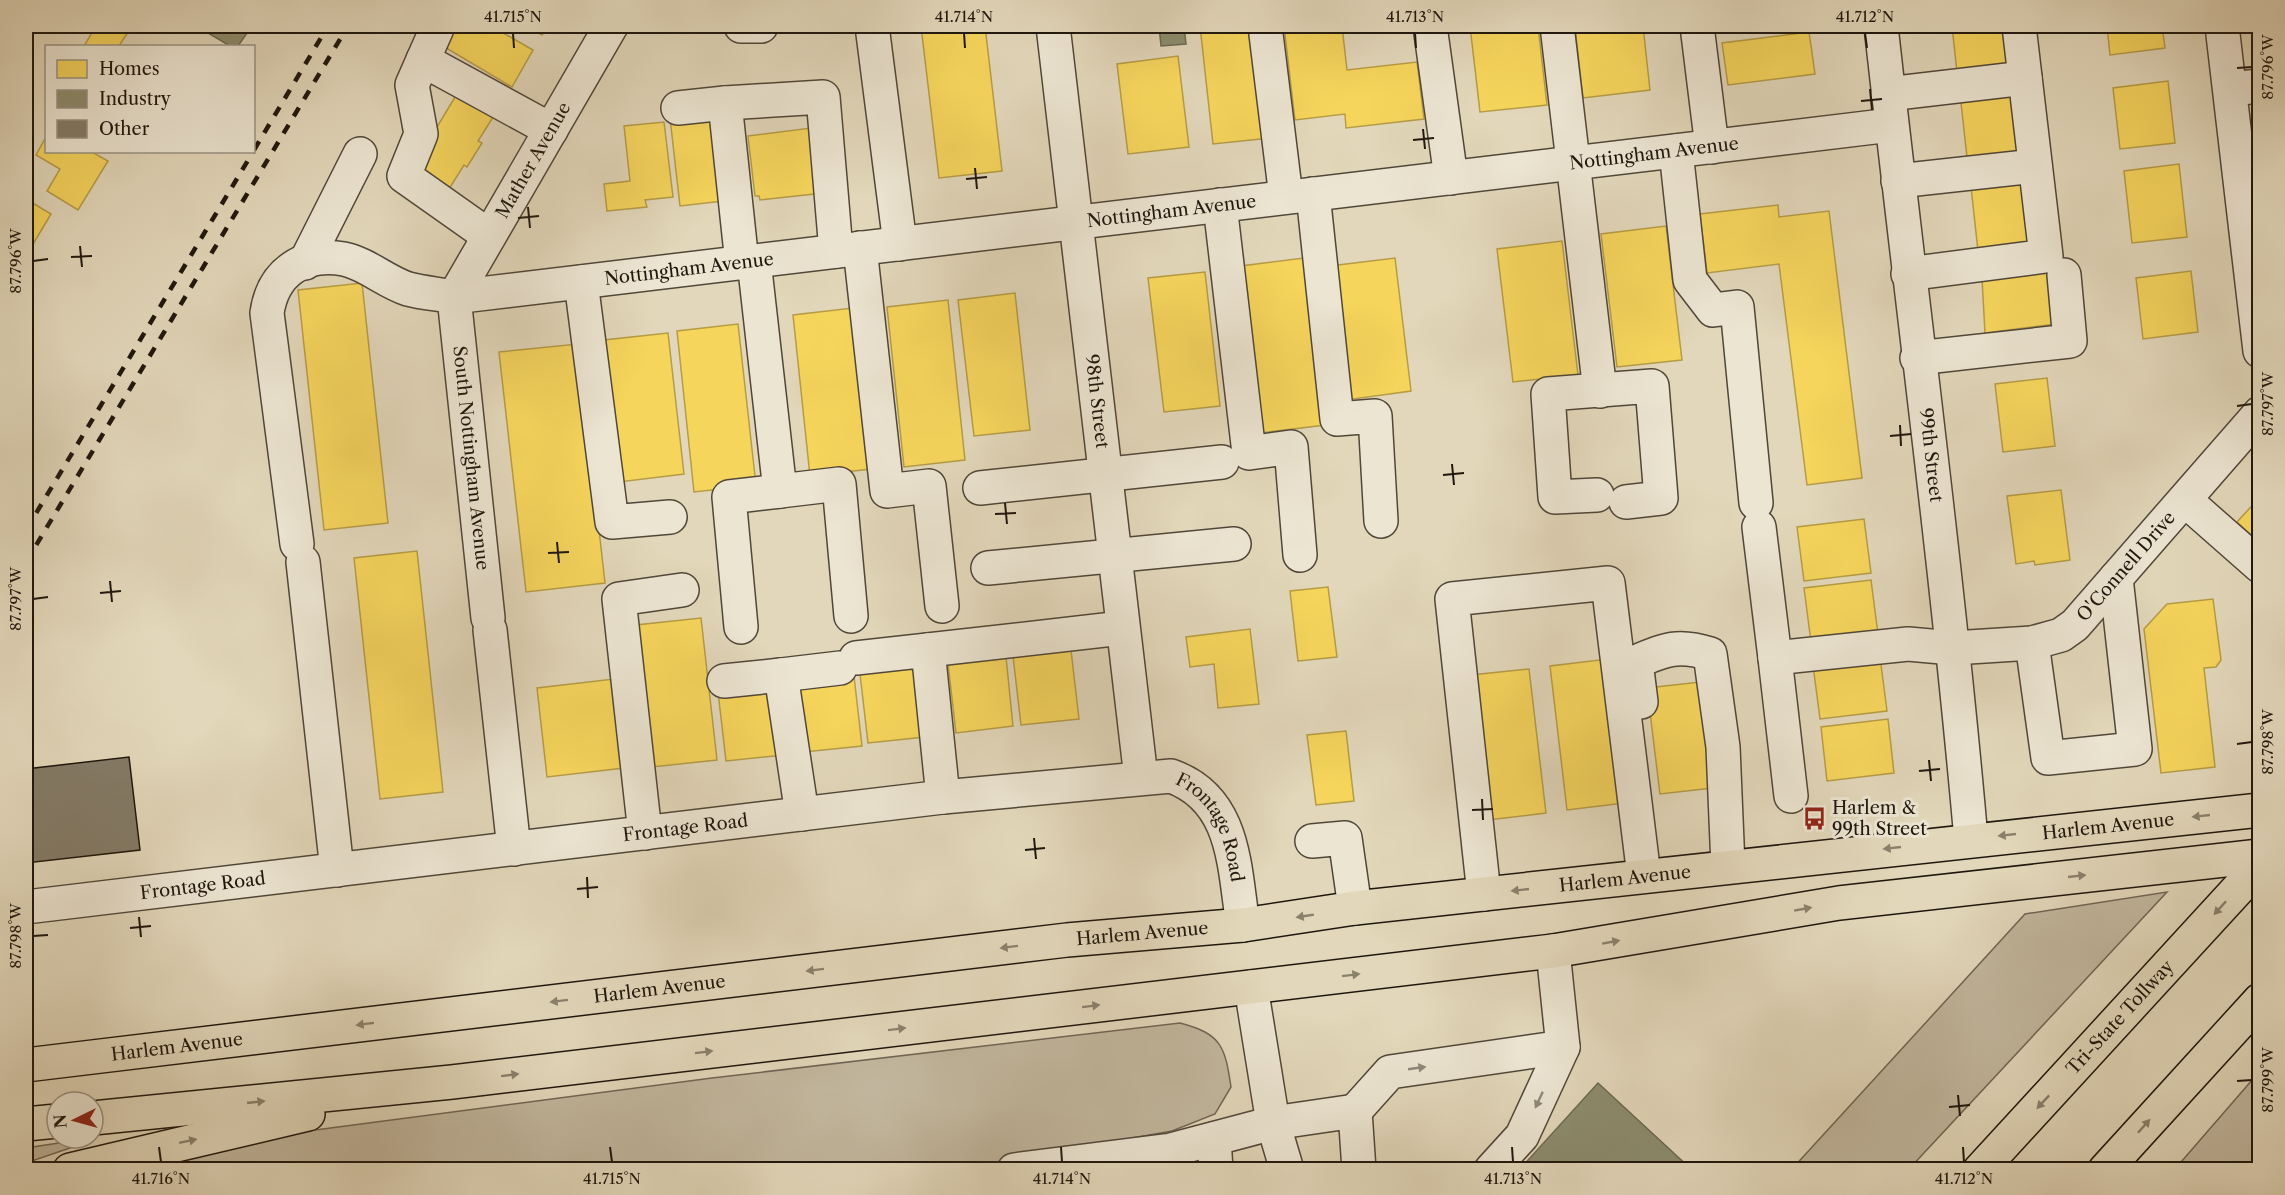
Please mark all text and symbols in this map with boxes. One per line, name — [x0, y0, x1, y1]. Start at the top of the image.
text: 41.715°N — [484, 7, 542, 26]
text: 41.714°N — [935, 7, 993, 26]
text: 41.713°N — [1386, 7, 1444, 26]
text: 41.712°N — [1836, 7, 1894, 26]
text: 87.796°W — [2258, 34, 2277, 100]
legend — [45, 45, 255, 153]
text: Homes — [99, 58, 160, 80]
text: Industry — [99, 88, 172, 110]
street label: Mather Avenue — [491, 98, 575, 222]
text: Other — [99, 118, 150, 140]
street label: Nottingham Avenue — [1568, 132, 1740, 174]
street label: Nottingham Avenue — [1086, 190, 1257, 232]
text: 87.796°W — [6, 228, 25, 294]
street label: Nottingham Avenue — [603, 248, 775, 290]
street label: South Nottingham Avenue — [448, 345, 494, 571]
street label: 98th Street — [1080, 353, 1113, 450]
text: 87.797°W — [2258, 371, 2277, 436]
street label: 99th Street — [1915, 407, 1947, 504]
street label: O'Connell Drive — [2072, 507, 2180, 626]
text: 87.797°W — [6, 566, 25, 631]
text: 87.798°W — [2258, 709, 2277, 775]
street label: Frontage Road — [1172, 768, 1248, 883]
place label: Harlem & 99th Street — [1832, 797, 1927, 840]
bus stop icon: Harlem & 99th Street — [1801, 805, 1827, 831]
street label: Harlem Avenue — [2041, 808, 2175, 845]
street label: Frontage Road — [621, 809, 749, 846]
one-way arrow — [2192, 811, 2211, 821]
one-way arrow — [1998, 830, 2017, 840]
one-way arrow — [1882, 843, 1901, 853]
street label: Harlem Avenue — [1558, 861, 1692, 897]
street label: Frontage Road — [139, 867, 267, 904]
one-way arrow — [2068, 871, 2087, 881]
one-way arrow — [1510, 885, 1529, 894]
one-way arrow — [2213, 901, 2227, 916]
text: 87.798°W — [6, 903, 25, 969]
one-way arrow — [1794, 905, 1813, 914]
one-way arrow — [1296, 911, 1315, 920]
street label: Harlem Avenue — [1075, 917, 1209, 950]
one-way arrow — [1601, 937, 1620, 946]
one-way arrow — [999, 942, 1018, 952]
street label: Tri-State Tollway — [2062, 955, 2179, 1079]
one-way arrow — [806, 966, 825, 975]
street label: Harlem Avenue — [592, 970, 727, 1008]
one-way arrow — [1342, 970, 1361, 980]
one-way arrow — [549, 996, 568, 1006]
one-way arrow — [1082, 1001, 1101, 1011]
one-way arrow — [356, 1019, 375, 1029]
one-way arrow — [888, 1024, 907, 1034]
street label: Harlem Avenue — [110, 1028, 244, 1066]
one-way arrow — [694, 1047, 713, 1057]
text: 87.799°W — [2258, 1047, 2277, 1113]
one-way arrow — [1407, 1064, 1426, 1073]
one-way arrow — [501, 1071, 520, 1080]
north arrow — [45, 1090, 105, 1150]
one-way arrow — [1534, 1091, 1543, 1108]
one-way arrow — [2036, 1094, 2050, 1109]
one-way arrow — [246, 1097, 265, 1107]
text: N — [49, 1113, 71, 1129]
one-way arrow — [2137, 1119, 2150, 1134]
one-way arrow — [179, 1136, 198, 1145]
text: 41.716°N — [132, 1169, 190, 1188]
text: 41.715°N — [583, 1169, 641, 1188]
text: 41.714°N — [1033, 1169, 1091, 1188]
text: 41.713°N — [1484, 1169, 1542, 1188]
text: 41.712°N — [1935, 1169, 1993, 1188]

